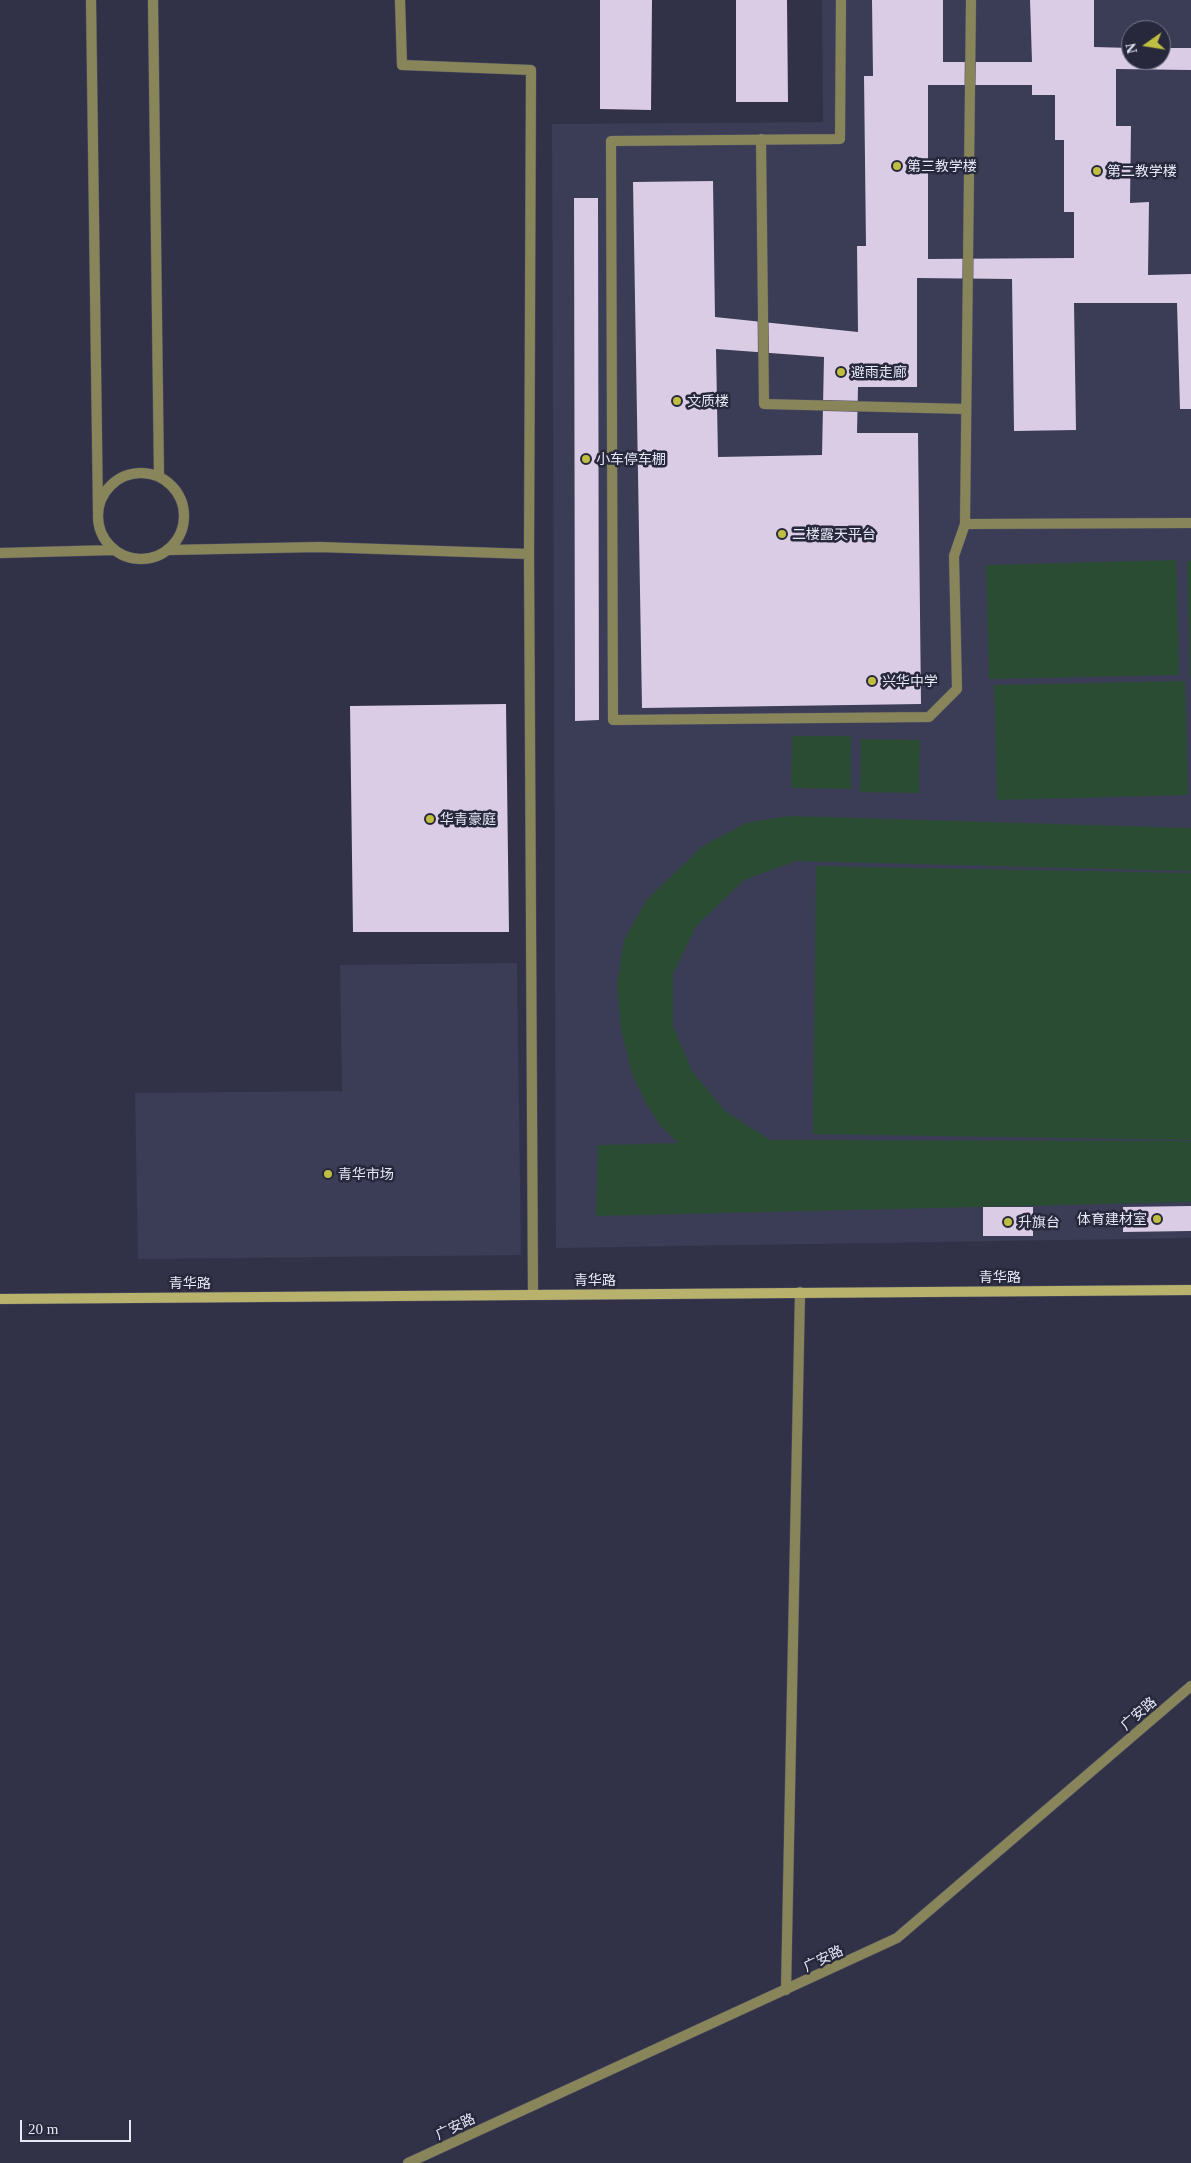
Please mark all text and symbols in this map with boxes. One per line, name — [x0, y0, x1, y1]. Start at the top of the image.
north arrow — [1121, 20, 1171, 70]
text: N — [1123, 42, 1140, 55]
place label: 第三教学楼 — [907, 158, 977, 174]
marker: 第三教学楼 — [891, 160, 903, 172]
place label: 第二教学楼 — [1107, 163, 1177, 179]
marker: 第二教学楼 — [1091, 165, 1103, 177]
place label: 避雨走廊 — [851, 364, 907, 380]
marker: 避雨走廊 — [835, 366, 847, 378]
place label: 文质楼 — [687, 393, 729, 409]
marker: 文质楼 — [671, 395, 683, 407]
place label: 小车停车棚 — [596, 451, 666, 467]
marker: 小车停车棚 — [580, 453, 592, 465]
place label: 二楼露天平台 — [792, 526, 876, 542]
marker: 二楼露天平台 — [776, 528, 788, 540]
place label: 兴华中学 — [882, 673, 938, 689]
marker: 兴华中学 — [866, 675, 878, 687]
place label: 华青豪庭 — [440, 811, 496, 827]
marker: 华青豪庭 — [424, 813, 436, 825]
place label: 青华市场 — [338, 1166, 394, 1182]
marker: 青华市场 — [322, 1168, 334, 1180]
place label: 体育建材室 — [1077, 1211, 1147, 1227]
marker: 体育建材室 — [1151, 1213, 1163, 1225]
place label: 升旗台 — [1018, 1214, 1060, 1230]
marker: 升旗台 — [1002, 1216, 1014, 1228]
street label: 青华路 — [979, 1269, 1021, 1285]
street label: 青华路 — [574, 1272, 616, 1288]
street label: 青华路 — [169, 1275, 211, 1291]
street label: 广安路 — [1117, 1693, 1159, 1733]
street label: 广安路 — [800, 1942, 846, 1974]
scale bar — [22, 2110, 134, 2142]
street label: 广安路 — [432, 2110, 478, 2142]
text: 20 m — [28, 2121, 58, 2137]

